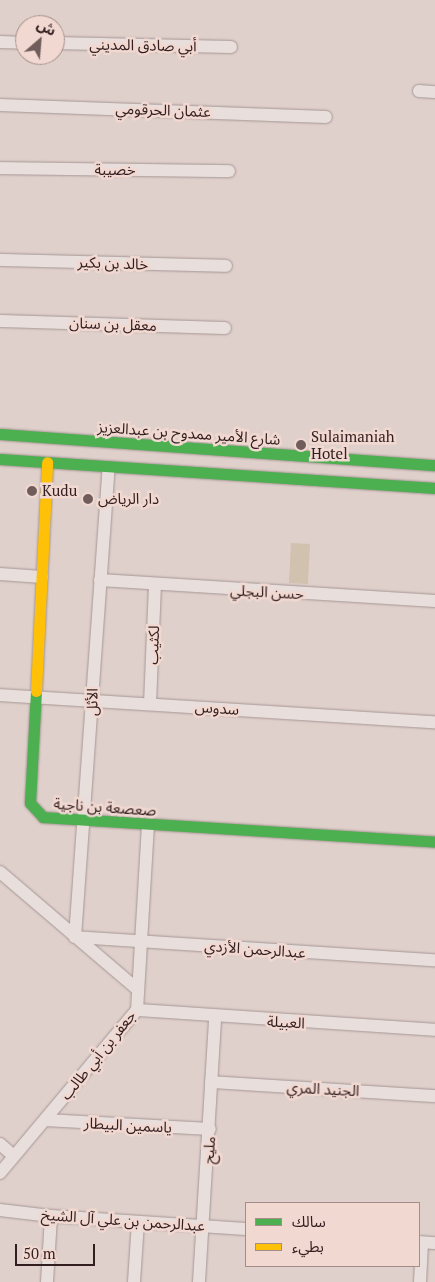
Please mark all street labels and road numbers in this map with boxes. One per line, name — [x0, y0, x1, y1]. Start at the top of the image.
street label: أبي صادق المديني — [89, 35, 197, 55]
street label: عثمان الحرقومي — [115, 99, 211, 121]
street label: خصيبة — [94, 161, 136, 179]
street label: خالد بن بكير — [77, 253, 149, 273]
street label: معقل بن سنان — [69, 313, 157, 335]
street label: شارع الأمير ممدوح بن عبدالعزيز — [97, 418, 281, 448]
street label: حسن البجلي — [230, 581, 304, 603]
street label: لكثيب — [143, 625, 163, 665]
street label: الأثل — [83, 688, 101, 716]
street label: سدوس — [194, 697, 240, 719]
street label: صعصعة بن ناجية — [53, 794, 157, 820]
street label: عبدالرحمن الأزدي — [204, 936, 306, 962]
street label: جعفر بن أبي طالب — [57, 1007, 139, 1103]
street label: العبيلة — [267, 1012, 305, 1032]
street label: الجنيد المري — [286, 1078, 360, 1100]
street label: ياسمين البيطار — [83, 1114, 173, 1136]
street label: مليح — [199, 1136, 219, 1164]
street label: عبدالرحمن بن علي آل الشيخ — [41, 1205, 205, 1235]

